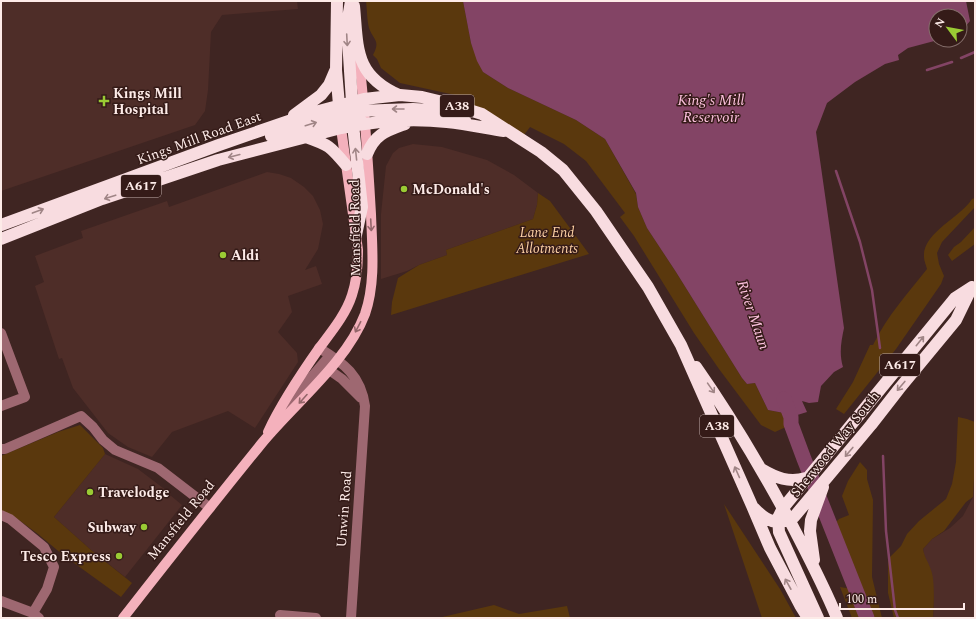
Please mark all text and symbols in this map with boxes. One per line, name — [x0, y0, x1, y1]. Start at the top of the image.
north arrow — [928, 8, 968, 48]
text: N — [930, 15, 950, 31]
one-way arrow — [344, 33, 351, 46]
place label: Kings Mill Hospital — [113, 83, 182, 120]
water label: King's Mill Reservoir — [678, 89, 745, 129]
marker: Kings Mill Hospital — [98, 95, 110, 107]
road number: A38 — [440, 95, 474, 117]
one-way arrow — [392, 105, 405, 113]
street label: Kings Mill Road East — [134, 106, 264, 170]
one-way arrow — [304, 120, 317, 127]
one-way arrow — [352, 148, 360, 161]
one-way arrow — [227, 153, 240, 161]
road number: A617 — [121, 175, 161, 197]
street label: Mansfield Road — [344, 179, 366, 277]
place label: McDonald's — [412, 179, 490, 200]
marker: McDonald's — [399, 184, 409, 194]
one-way arrow — [104, 193, 116, 201]
one-way arrow — [31, 207, 43, 215]
one-way arrow — [367, 218, 375, 231]
park label: Lane End Allotments — [515, 222, 578, 259]
place label: Aldi — [231, 245, 260, 266]
marker: Aldi — [218, 250, 228, 260]
water label: River Maun — [730, 277, 776, 353]
one-way arrow — [354, 321, 361, 333]
one-way arrow — [915, 336, 924, 347]
road number: A617 — [880, 354, 920, 376]
one-way arrow — [897, 381, 906, 392]
one-way arrow — [707, 383, 715, 394]
street label: Sherwood Way South — [785, 386, 885, 502]
one-way arrow — [299, 394, 308, 404]
road number: A38 — [700, 415, 734, 437]
one-way arrow — [844, 447, 853, 458]
one-way arrow — [733, 466, 740, 478]
street label: Unwin Road — [331, 470, 357, 548]
street label: Mansfield Road — [142, 475, 220, 564]
place label: Travelodge — [98, 482, 169, 503]
marker: Travelodge — [85, 487, 95, 497]
place label: Subway — [88, 517, 137, 538]
marker: Subway — [139, 522, 149, 532]
place label: Tesco Express — [21, 546, 111, 567]
marker: Tesco Express — [114, 551, 124, 561]
one-way arrow — [784, 579, 792, 591]
scale bar — [840, 585, 964, 611]
text: 100 m — [846, 590, 877, 609]

